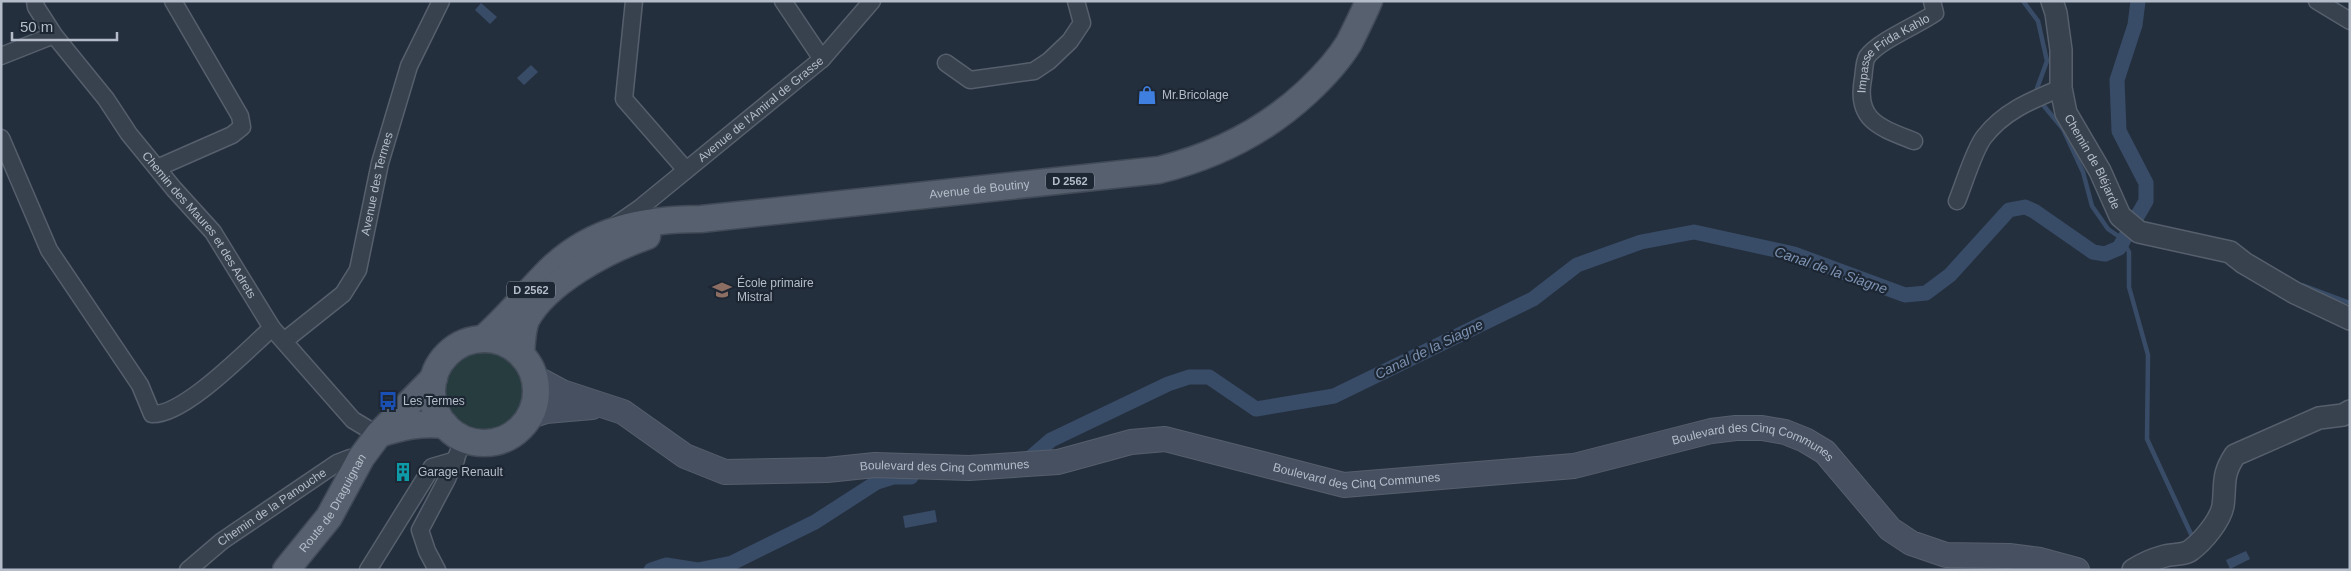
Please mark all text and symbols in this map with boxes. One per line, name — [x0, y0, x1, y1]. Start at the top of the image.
scale bar — [12, 10, 118, 42]
street label: Impasse Frida Kahlo — [1855, 11, 1932, 93]
text: 50 m — [20, 18, 53, 35]
street label: Avenue de l'Amiral de Grasse — [695, 53, 827, 165]
shop icon: Mr.Bricolage — [1136, 84, 1158, 106]
place label: Mr.Bricolage — [1162, 88, 1229, 102]
street label: Chemin de Bléjarde — [2061, 112, 2123, 212]
street label: Avenue des Termes — [358, 130, 396, 237]
street label: Chemin des Maures et des Adrets — [139, 149, 259, 301]
road number: D 2562 — [1046, 172, 1094, 190]
street label: Avenue de Boutiny — [929, 177, 1030, 202]
water label: Canal de la Siagne — [1772, 243, 1890, 297]
place label: École primaire Mistral — [737, 275, 814, 304]
school or university icon: École primaire Mistral — [711, 279, 733, 301]
road number: D 2562 — [507, 282, 555, 298]
water label: Canal de la Siagne — [1372, 316, 1486, 382]
bus stop icon: Les Termes — [377, 390, 399, 412]
place label: Les Termes — [403, 394, 465, 408]
street label: Boulevard des Cinq Communes — [1670, 421, 1837, 464]
street label: Route de Draguignan — [296, 451, 369, 555]
street label: Boulevard des Cinq Communes — [859, 457, 1030, 475]
street label: Boulevard des Cinq Communes — [1271, 460, 1441, 492]
building icon: Garage Renault — [392, 461, 414, 483]
street label: Chemin de la Panouche — [215, 465, 329, 549]
place label: Garage Renault — [418, 465, 503, 479]

